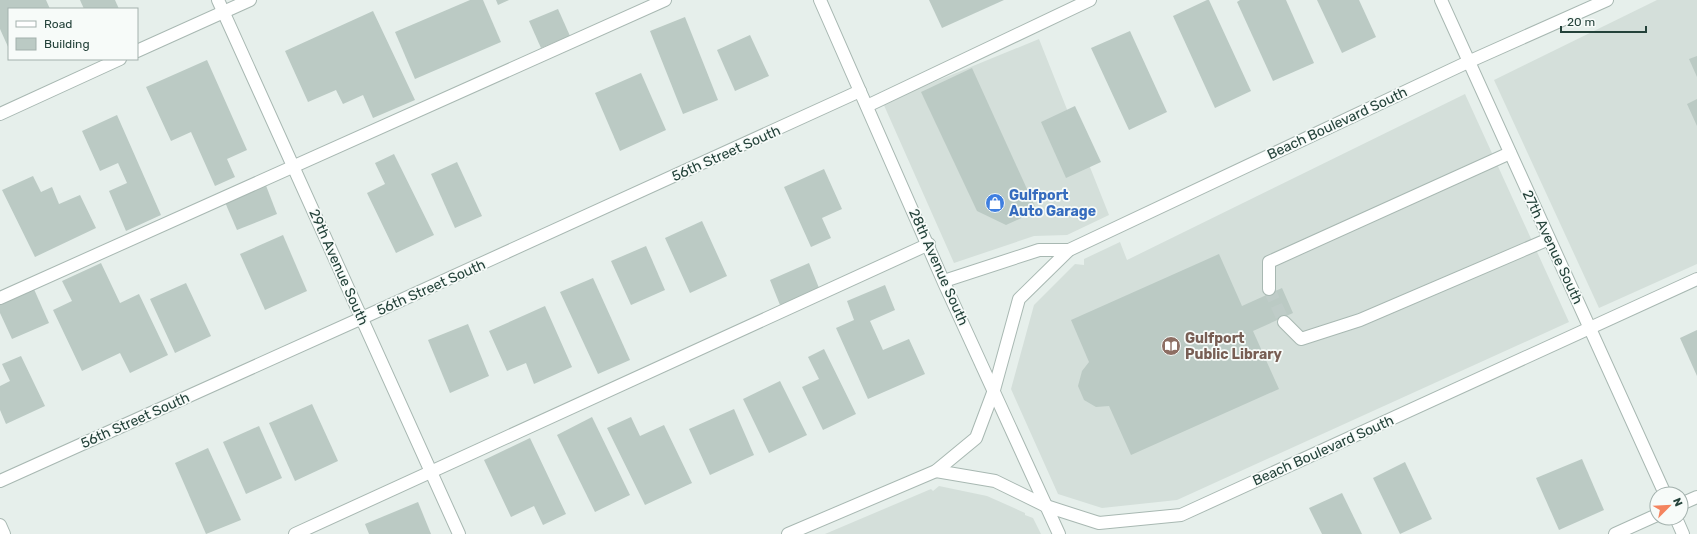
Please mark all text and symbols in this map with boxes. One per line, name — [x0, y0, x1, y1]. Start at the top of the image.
legend — [8, 8, 138, 60]
scale bar — [1561, 8, 1646, 34]
text: 20 m — [1567, 15, 1595, 29]
text: Road — [44, 17, 72, 31]
text: Building — [44, 37, 90, 51]
street label: Beach Boulevard South — [1264, 83, 1410, 163]
street label: 56th Street South — [669, 122, 783, 185]
place label: Gulfport Auto Garage — [1009, 187, 1096, 220]
street label: 27th Avenue South — [1519, 187, 1586, 307]
shop icon: Gulfport Auto Garage — [984, 192, 1006, 214]
street label: 28th Avenue South — [905, 206, 972, 328]
street label: 29th Avenue South — [305, 207, 372, 328]
street label: 56th Street South — [374, 256, 488, 319]
place label: Gulfport Public Library — [1185, 330, 1283, 363]
library icon: Gulfport Public Library — [1160, 335, 1182, 357]
street label: 56th Street South — [78, 389, 192, 452]
street label: Beach Boulevard South — [1250, 412, 1396, 489]
north arrow — [1649, 486, 1689, 526]
text: N — [1670, 496, 1685, 508]

